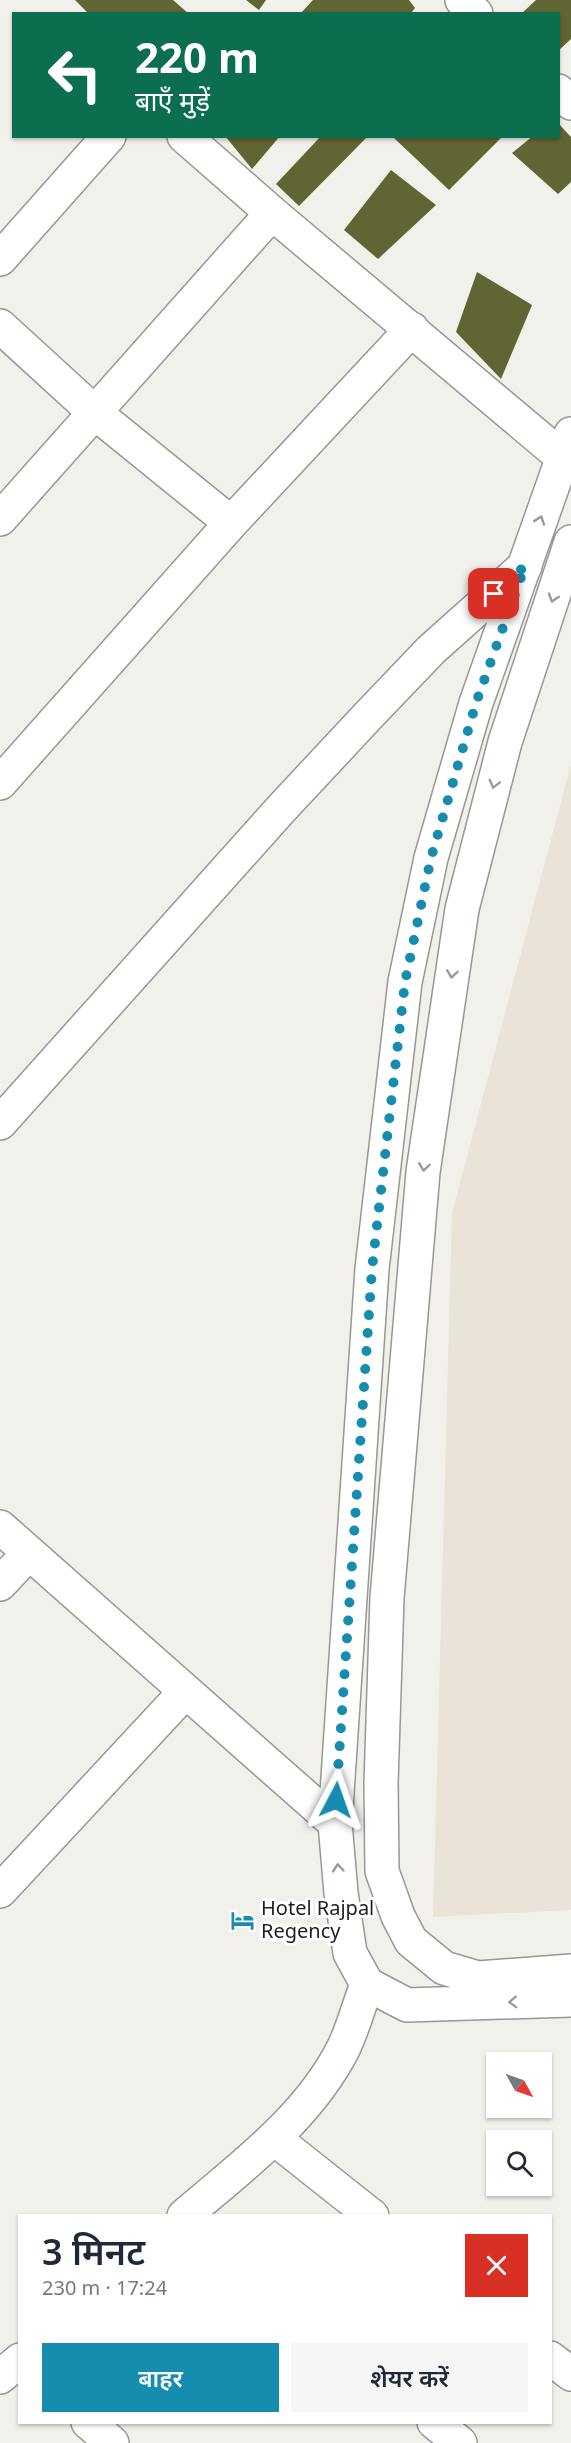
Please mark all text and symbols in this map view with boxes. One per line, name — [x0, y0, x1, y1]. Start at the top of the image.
text: 220 m — [135, 28, 259, 85]
icon: left — [36, 36, 114, 114]
text: बाएँ मुड़ें — [135, 82, 210, 119]
one-way arrow — [533, 515, 546, 526]
pin — [468, 568, 519, 619]
icon: arrive — [477, 577, 510, 610]
one-way arrow — [547, 592, 560, 603]
one-way arrow — [489, 778, 502, 788]
one-way arrow — [447, 969, 459, 978]
one-way arrow — [418, 1162, 430, 1171]
position arrow — [304, 1768, 368, 1832]
one-way arrow — [332, 1863, 345, 1872]
place label: Hotel Rajpal Regency — [261, 1894, 374, 1944]
hotel icon: Hotel Rajpal Regency — [230, 1907, 256, 1933]
one-way arrow — [508, 1996, 517, 2009]
north arrow — [486, 2052, 552, 2118]
map controls — [486, 2052, 552, 2196]
button: search — [486, 2130, 552, 2196]
text: 3 मिनट — [42, 2227, 145, 2276]
button: close — [465, 2234, 528, 2297]
text: 230 m · 17:24 — [42, 2274, 167, 2301]
button: बाहर — [42, 2343, 279, 2412]
button: शेयर करें — [291, 2343, 528, 2412]

